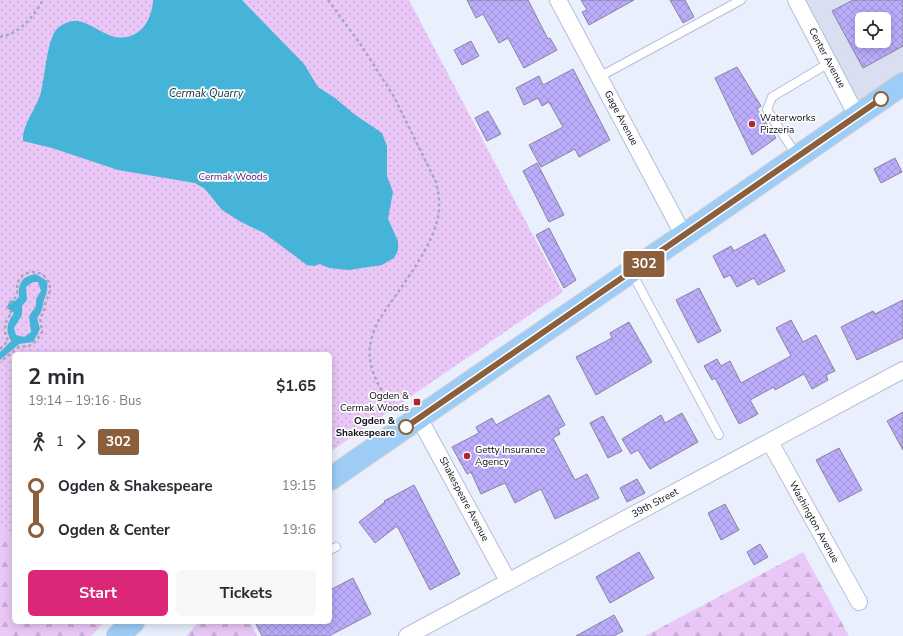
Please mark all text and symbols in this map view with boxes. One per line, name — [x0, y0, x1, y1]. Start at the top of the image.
map controls — [855, 12, 891, 48]
button: locate — [855, 12, 891, 48]
street label: Center Avenue — [805, 25, 849, 91]
water label: Cermak Quarry — [169, 86, 244, 101]
street label: Gage Avenue — [601, 88, 641, 148]
unlabelled marker — [873, 91, 889, 107]
place label: Waterworks Pizzeria — [760, 111, 816, 137]
marker: Waterworks Pizzeria — [747, 119, 757, 129]
park label: Cermak Woods — [199, 170, 268, 184]
line badge: 302 — [621, 251, 667, 277]
text: 302 — [631, 254, 657, 273]
text: 2 min — [28, 362, 85, 392]
text: $1.65 — [276, 376, 316, 396]
place label: Ogden & Cermak Woods — [340, 389, 409, 415]
text: 19:14 – 19:16 · Bus — [28, 392, 142, 410]
marker: Ogden & Cermak Woods — [412, 397, 422, 407]
place label: Ogden & Shakespeare — [336, 414, 396, 440]
marker: Ogden & Shakespeare — [398, 419, 414, 435]
icon: walk — [28, 431, 50, 453]
icon: forward — [70, 431, 92, 453]
text: 302 — [106, 432, 131, 451]
text: 1 — [56, 433, 64, 451]
place label: Getty Insurance Agency — [475, 443, 545, 469]
marker: Getty Insurance Agency — [462, 451, 472, 461]
street label: Shakespeare Avenue — [436, 454, 492, 544]
text: Ogden & Shakespeare — [58, 476, 213, 496]
text: 19:15 — [282, 477, 316, 495]
street label: Washington Avenue — [786, 479, 842, 565]
street label: 39th Street — [629, 485, 681, 521]
text: Ogden & Center — [58, 520, 170, 540]
text: 19:16 — [282, 521, 316, 539]
button: Start — [28, 570, 168, 616]
button: Tickets — [176, 570, 316, 616]

